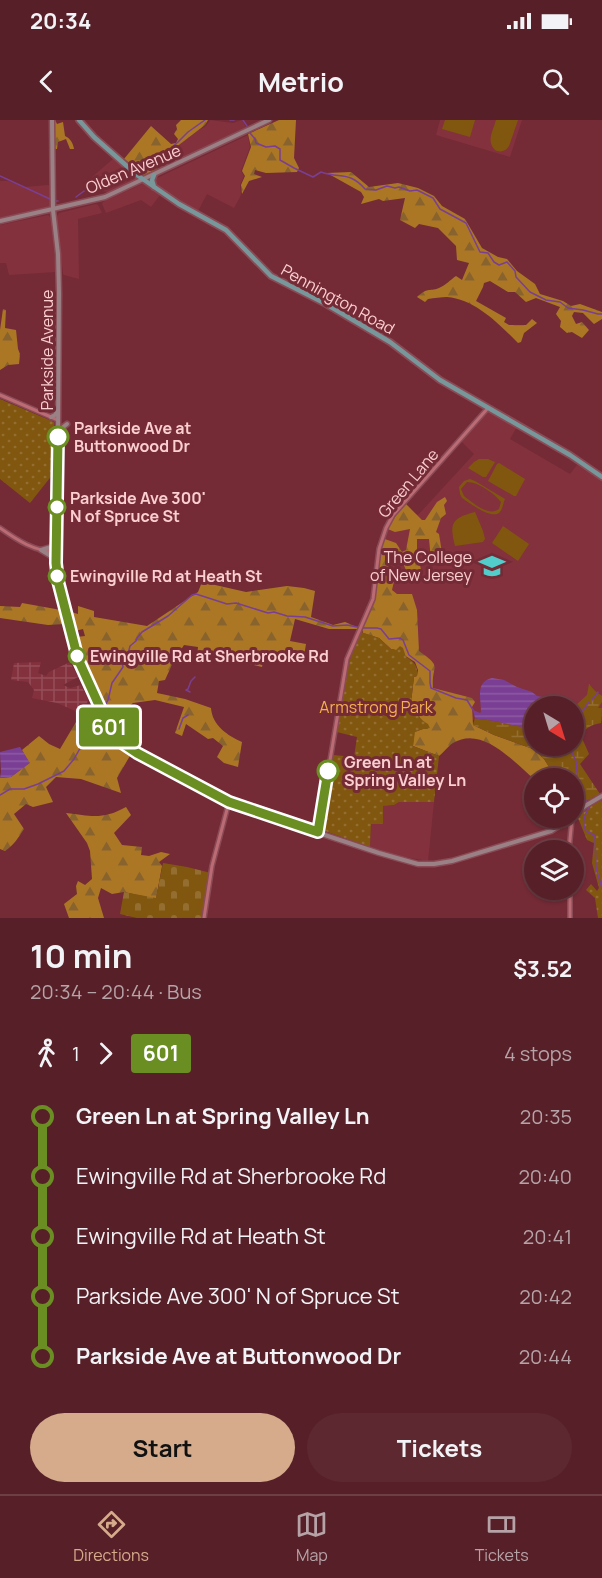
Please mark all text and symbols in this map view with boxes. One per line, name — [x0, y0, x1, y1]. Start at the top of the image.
text: 20:34 — [30, 6, 91, 36]
text: Metrio — [258, 63, 344, 100]
icon: back — [30, 65, 63, 98]
icon: search — [539, 65, 572, 98]
street label: Olden Avenue — [82, 139, 184, 199]
street label: Pennington Road — [277, 259, 399, 339]
street label: Parkside Avenue — [36, 290, 58, 410]
place label: Parkside Ave at Buttonwood Dr — [74, 417, 192, 457]
marker: Parkside Ave at Buttonwood Dr — [47, 426, 69, 448]
street label: Green Lane — [373, 444, 443, 522]
place label: Parkside Ave 300' N of Spruce St — [70, 487, 206, 527]
marker: Parkside Ave 300' N of Spruce St — [48, 498, 66, 516]
place label: The College of New Jersey — [370, 546, 473, 586]
school or university icon: The College of New Jersey — [477, 551, 507, 581]
place label: Ewingville Rd at Heath St — [70, 565, 263, 587]
marker: Ewingville Rd at Heath St — [48, 567, 66, 585]
place label: Ewingville Rd at Sherbrooke Rd — [90, 645, 329, 667]
marker: Ewingville Rd at Sherbrooke Rd — [68, 647, 86, 665]
park label: Armstrong Park — [319, 696, 434, 718]
north arrow — [524, 696, 584, 756]
map controls — [524, 696, 584, 900]
line badge: 601 — [74, 708, 144, 746]
text: 601 — [91, 713, 127, 741]
place label: Green Ln at Spring Valley Ln — [344, 751, 466, 791]
marker: Green Ln at Spring Valley Ln — [317, 760, 339, 782]
button: locate — [524, 768, 584, 828]
button: layers — [524, 840, 584, 900]
text: 10 min — [30, 933, 132, 978]
text: $3.52 — [513, 954, 572, 984]
text: 20:34 – 20:44 · Bus — [30, 978, 202, 1005]
icon: walk — [30, 1037, 63, 1070]
icon: forward — [89, 1037, 122, 1070]
text: 601 — [143, 1039, 179, 1067]
text: 1 — [72, 1040, 80, 1067]
text: 4 stops — [504, 1040, 572, 1067]
text: Green Ln at Spring Valley Ln — [76, 1101, 370, 1131]
text: 20:35 — [520, 1103, 572, 1130]
text: Ewingville Rd at Sherbrooke Rd — [76, 1161, 386, 1191]
text: 20:40 — [518, 1163, 572, 1190]
text: Ewingville Rd at Heath St — [76, 1221, 326, 1251]
text: 20:41 — [523, 1223, 572, 1250]
text: Parkside Ave 300' N of Spruce St — [76, 1281, 400, 1311]
text: 20:42 — [519, 1283, 572, 1310]
text: Parkside Ave at Buttonwood Dr — [76, 1341, 401, 1371]
text: 20:44 — [519, 1343, 572, 1370]
button: Start — [30, 1413, 295, 1482]
button: Tickets — [307, 1413, 572, 1482]
tab: Directions — [73, 1508, 149, 1566]
tab: Map — [295, 1508, 328, 1566]
tab: Tickets — [475, 1508, 529, 1566]

